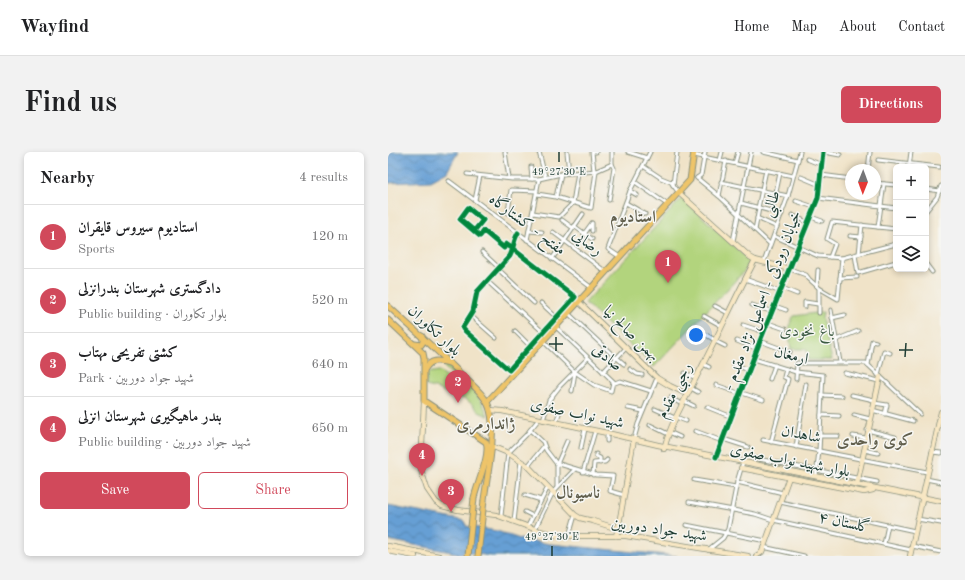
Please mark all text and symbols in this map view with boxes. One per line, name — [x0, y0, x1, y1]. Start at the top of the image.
text: Wayfind — [20, 18, 89, 37]
text: Home — [734, 20, 769, 34]
text: Map — [791, 20, 817, 34]
text: About — [839, 20, 876, 34]
text: Contact — [898, 20, 945, 34]
button: Directions — [841, 86, 941, 123]
text: Find us — [24, 90, 117, 118]
north arrow — [845, 164, 881, 200]
map controls — [893, 164, 929, 272]
button: + — [893, 164, 929, 200]
text: 49°27'30"E — [532, 167, 586, 177]
text: Nearby — [40, 170, 95, 187]
text: 4 results — [299, 171, 348, 184]
street label: مفتح - کشتارگاه — [483, 189, 570, 263]
street label: طالبی — [760, 189, 788, 221]
button: − — [893, 200, 929, 236]
street label: - خیابان رودکی - اسماعیل نژاد مقدم — [717, 207, 809, 395]
district label: استادیوم — [610, 208, 656, 231]
text: استادیوم سیروس قایقران — [78, 221, 198, 236]
street label: رضایی — [568, 227, 605, 260]
text: 1 — [49, 230, 57, 243]
text: 120 m — [311, 230, 348, 243]
button: layers — [893, 236, 929, 272]
text: Sports — [78, 243, 115, 256]
pin: 1 — [655, 250, 681, 283]
text: دادگستری شهرستان بندرانزلی — [78, 282, 221, 297]
text: 2 — [49, 294, 57, 307]
text: 520 m — [311, 294, 348, 307]
street label: بلوار تکاوران — [404, 301, 465, 360]
street label: بهمن صالح نیا — [597, 303, 662, 367]
text: Public building · بلوار تکاوران — [78, 308, 227, 321]
park label: باغ نخودی — [779, 323, 835, 344]
your location — [686, 325, 706, 345]
street label: صادقی — [589, 340, 626, 375]
street label: ارمغان — [772, 344, 810, 368]
text: کشتی تفریحی مهتاب — [78, 346, 178, 361]
text: 3 — [49, 358, 57, 371]
text: 640 m — [311, 358, 348, 371]
street label: رجبی مقدم — [654, 361, 700, 424]
pin: 2 — [445, 370, 471, 403]
text: Park · شهید جواد دوربین — [78, 372, 194, 385]
street label: شهید نواب صفوی — [529, 396, 625, 433]
text: بندر ماهیگیری شهرستان انزلی — [78, 410, 222, 425]
district label: ژاندارمری — [457, 416, 516, 435]
text: 4 — [49, 422, 57, 435]
text: 650 m — [311, 422, 348, 435]
street label: شاهدان — [780, 423, 822, 447]
district label: کوی واحدی — [837, 431, 913, 450]
text: Public building · شهید جواد دوربین — [78, 436, 251, 449]
street label: بلوار شهید نواب صفوی — [729, 442, 851, 481]
pin: 4 — [409, 443, 435, 476]
button: Save — [40, 472, 190, 509]
button: Share — [198, 472, 348, 509]
pin: 3 — [438, 479, 464, 512]
district label: ناسیونال — [556, 484, 600, 503]
street label: گلستان ۴ — [817, 507, 872, 536]
street label: شهید جواد دوربین — [610, 515, 708, 546]
text: 49°27'30"E — [525, 532, 579, 542]

